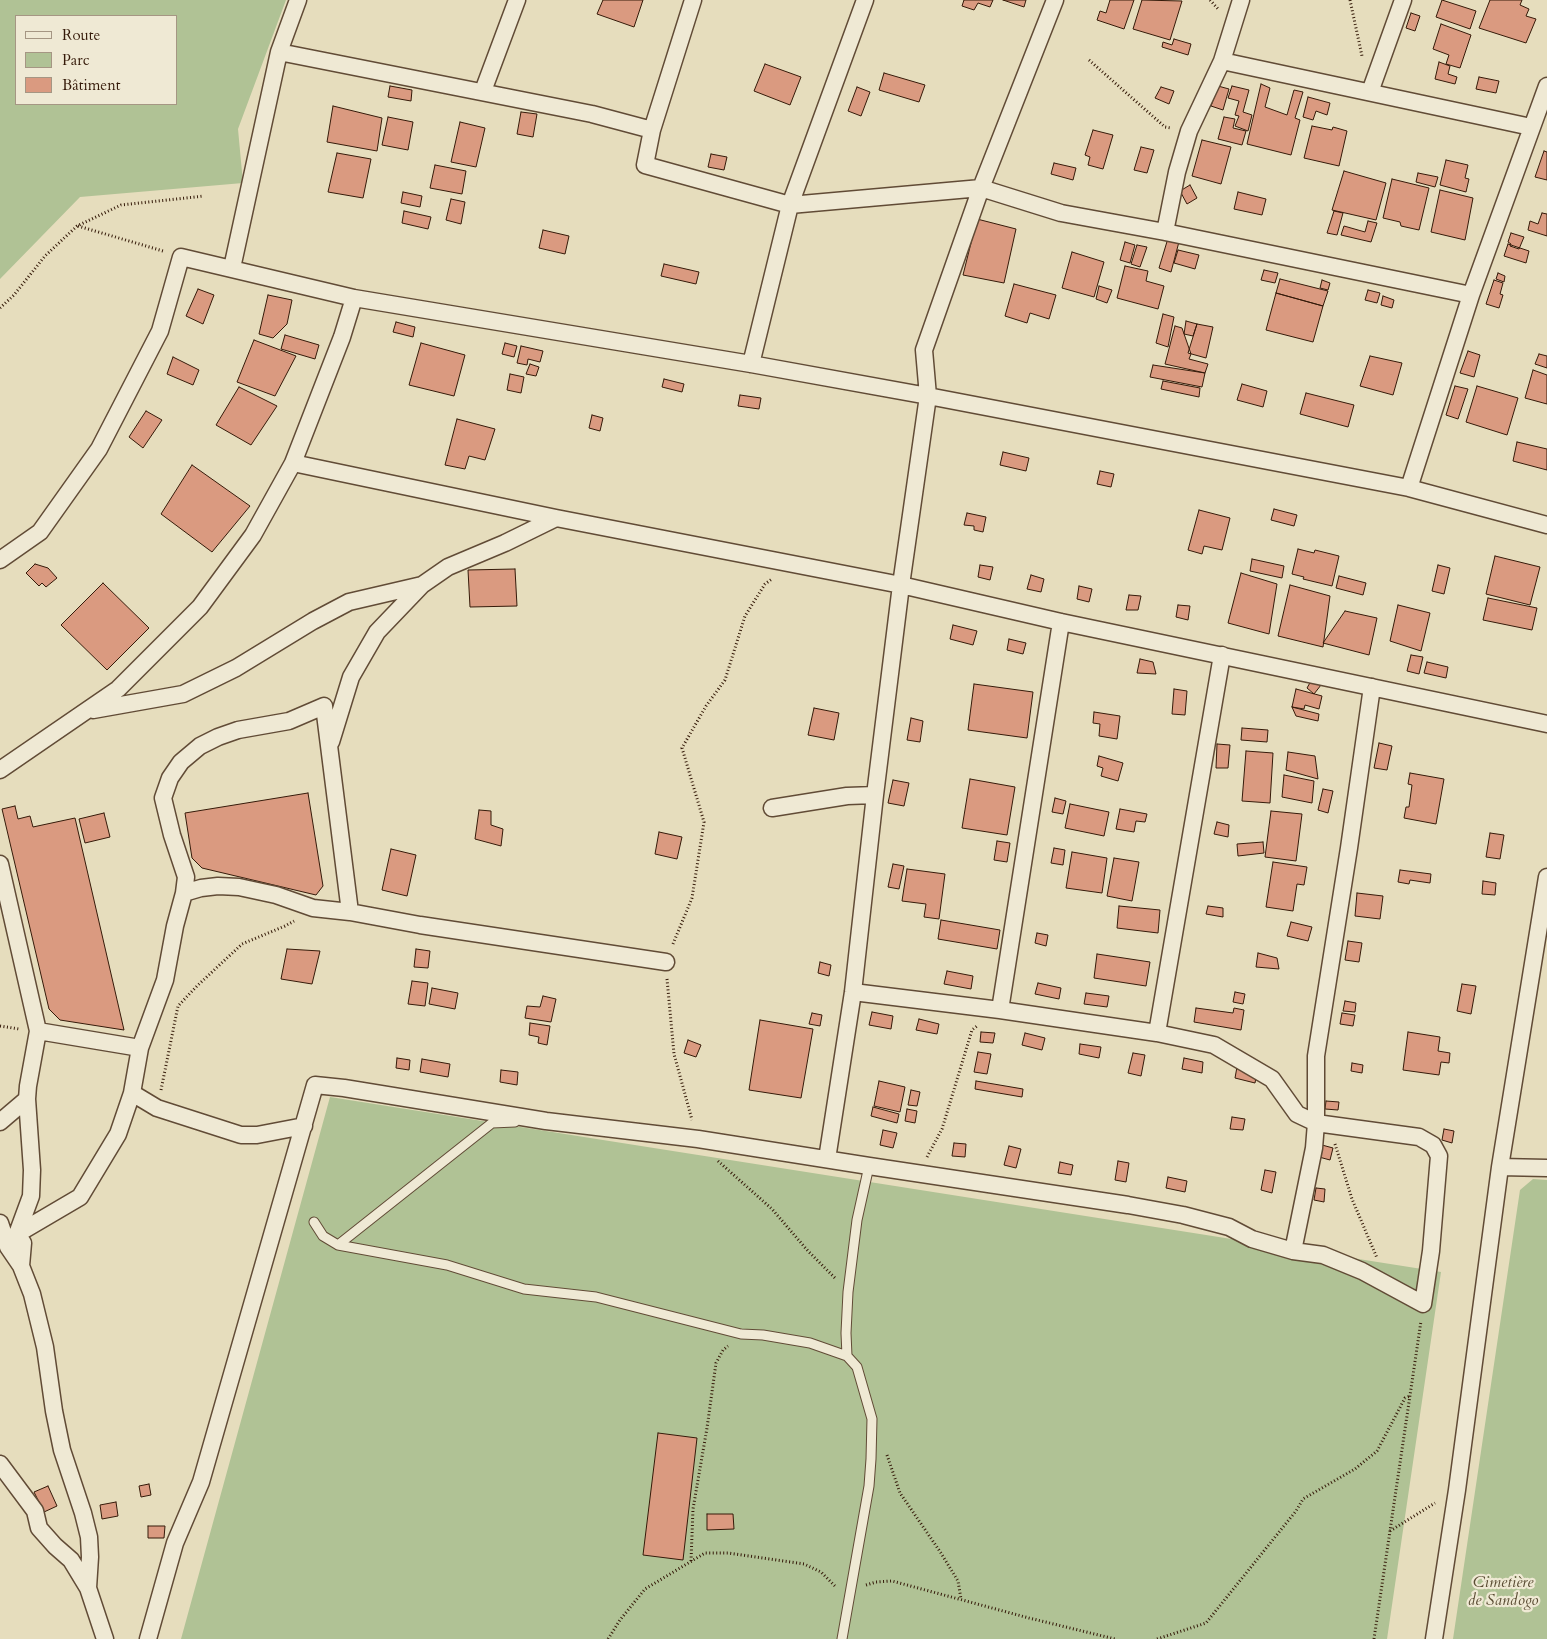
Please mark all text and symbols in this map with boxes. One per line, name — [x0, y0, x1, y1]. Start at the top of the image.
legend — [15, 15, 178, 105]
text: Route — [62, 25, 100, 45]
text: Parc — [62, 50, 90, 70]
text: Bâtiment — [62, 75, 120, 95]
park label: Cimetière de Sandogo — [1468, 1573, 1538, 1611]

